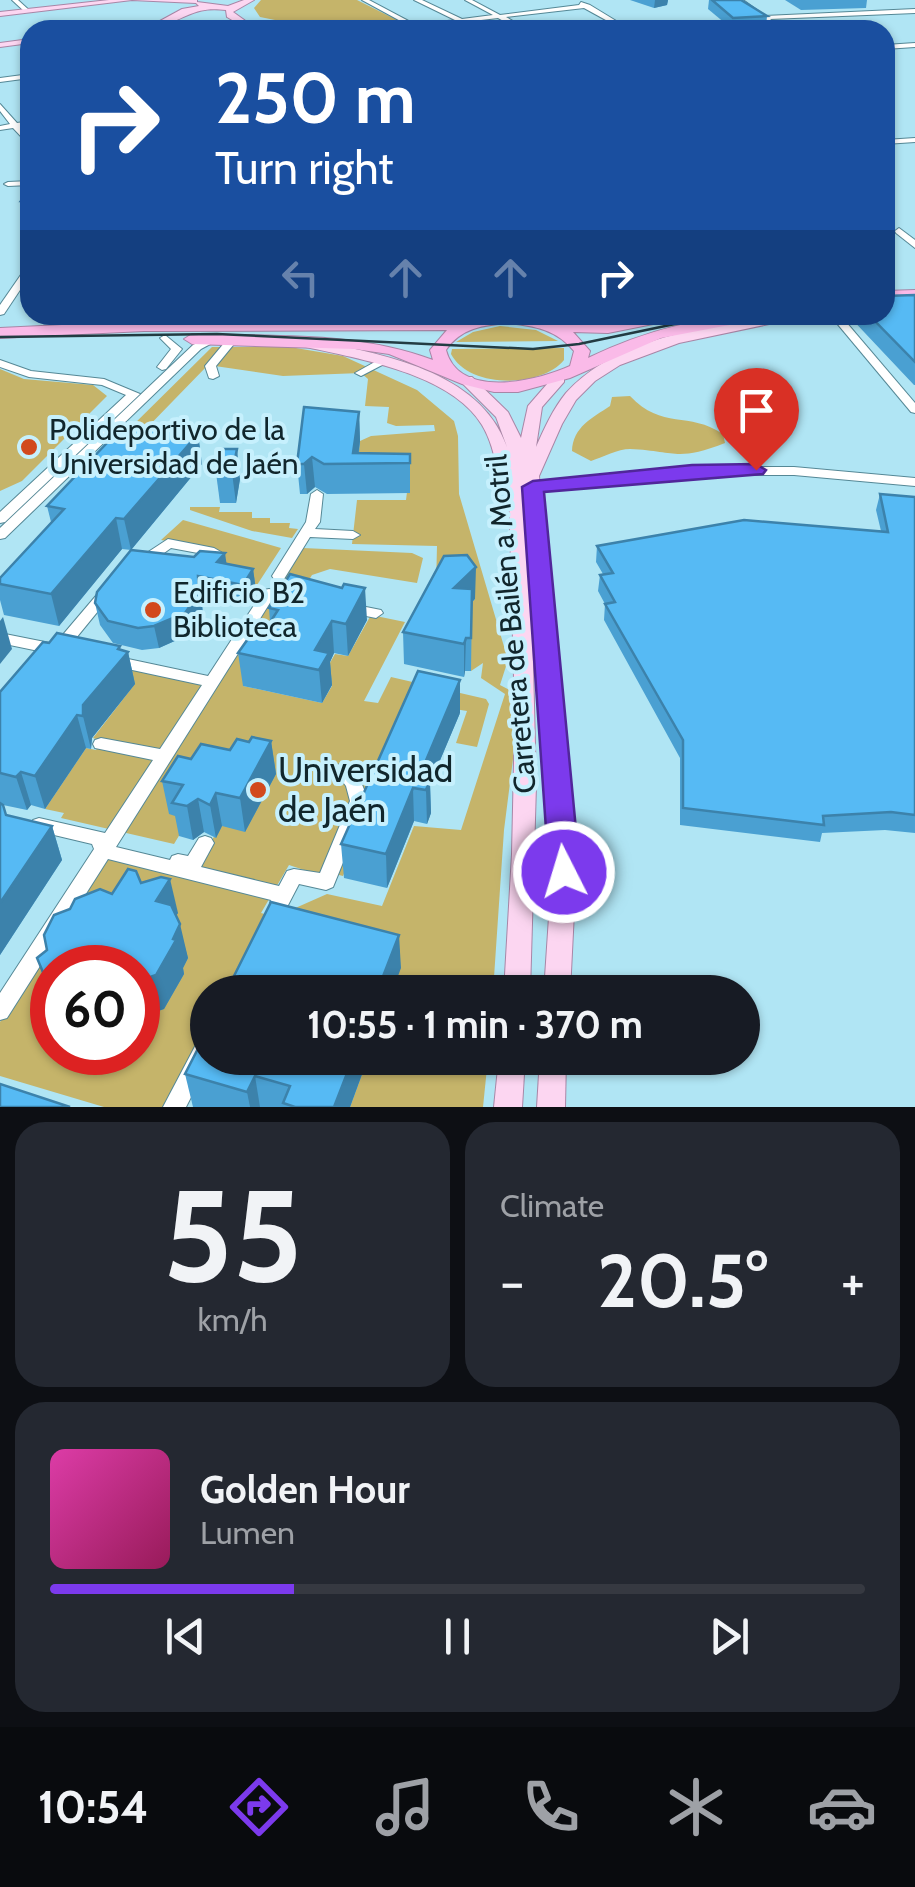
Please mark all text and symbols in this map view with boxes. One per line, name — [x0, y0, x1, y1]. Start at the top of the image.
text: 250 m — [215, 55, 416, 141]
icon: right — [50, 60, 180, 190]
text: Turn right — [215, 141, 394, 195]
icon: left — [273, 250, 328, 305]
icon: ahead — [378, 250, 433, 305]
icon: ahead — [483, 250, 538, 305]
icon: right — [588, 250, 643, 305]
pin — [714, 368, 799, 471]
icon: arrive — [729, 383, 784, 438]
place label: Polideportivo de la Universidad de Jaén — [49, 411, 299, 482]
marker: Polideportivo de la Universidad de Jaén — [18, 436, 40, 458]
street label: Carretera de Bailén a Motril — [477, 453, 544, 795]
place label: Edificio B2 Biblioteca — [173, 574, 305, 645]
marker: Edificio B2 Biblioteca — [142, 599, 164, 621]
place label: Universidad de Jaén — [278, 748, 453, 831]
marker: Universidad de Jaén — [247, 779, 269, 801]
position arrow — [512, 820, 616, 924]
speed limit sign: 60 — [30, 945, 160, 1075]
text: 10:55 · 1 min · 370 m — [307, 1001, 643, 1048]
text: 55 — [163, 1156, 302, 1314]
text: Climate — [500, 1186, 604, 1225]
text: 20.5° — [597, 1235, 768, 1326]
text: − — [500, 1248, 524, 1315]
text: + — [841, 1248, 865, 1315]
text: km/h — [197, 1300, 268, 1339]
text: Golden Hour — [200, 1466, 410, 1513]
text: Lumen — [200, 1513, 295, 1552]
icon: previous — [158, 1609, 213, 1664]
icon: pause — [430, 1609, 485, 1664]
icon: next — [702, 1609, 757, 1664]
icon: directions — [224, 1772, 294, 1842]
icon: music — [370, 1772, 440, 1842]
icon: phone — [516, 1772, 586, 1842]
icon: climate — [661, 1772, 731, 1842]
icon: car — [807, 1772, 877, 1842]
text: 10:54 — [38, 1780, 148, 1834]

